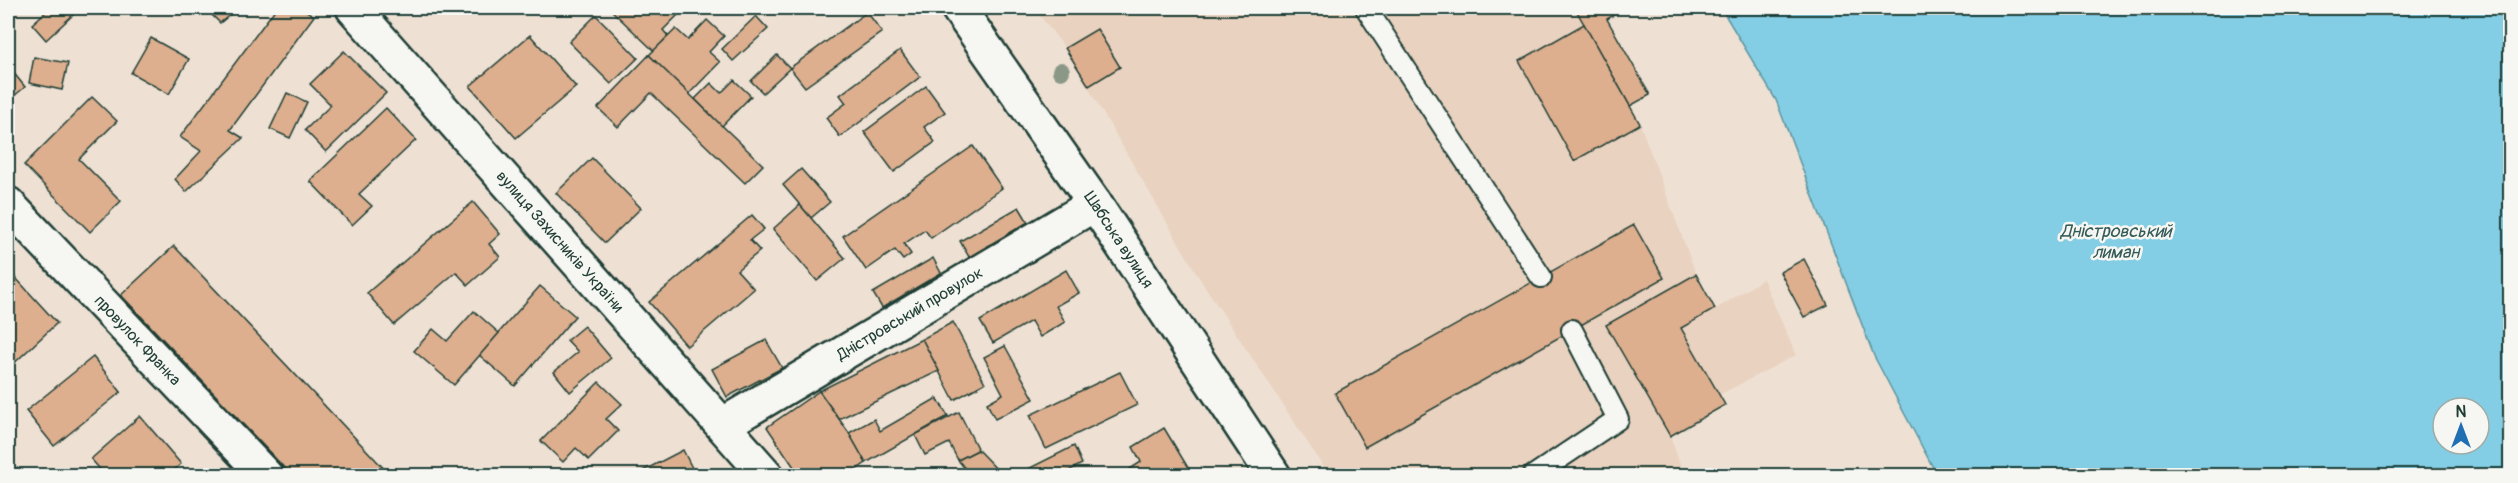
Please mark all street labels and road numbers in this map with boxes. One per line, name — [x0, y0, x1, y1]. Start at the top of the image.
street label: вулиця Захисників України — [492, 167, 628, 317]
street label: Шабська вулиця — [1079, 188, 1158, 292]
street label: Дністровський провулок — [832, 263, 987, 365]
street label: провулок Франка — [90, 291, 185, 390]

